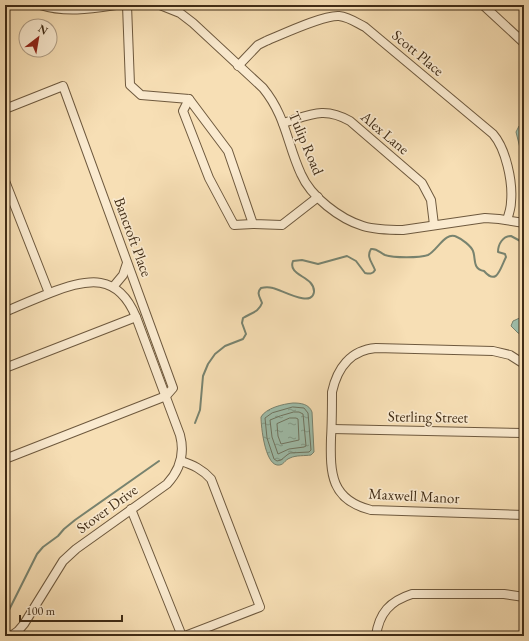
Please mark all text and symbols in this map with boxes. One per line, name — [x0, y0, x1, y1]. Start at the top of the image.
north arrow — [18, 18, 58, 58]
text: N — [36, 21, 51, 38]
street label: Scott Place — [388, 25, 448, 80]
street label: Alex Lane — [356, 106, 414, 158]
street label: Tulip Road — [285, 108, 329, 178]
street label: Bancroft Place — [110, 195, 157, 279]
street label: Sterling Street — [388, 406, 469, 427]
street label: Stover Drive — [72, 480, 141, 537]
street label: Maxwell Manor — [368, 484, 460, 507]
scale bar — [20, 597, 122, 623]
text: 100 m — [26, 603, 56, 619]

